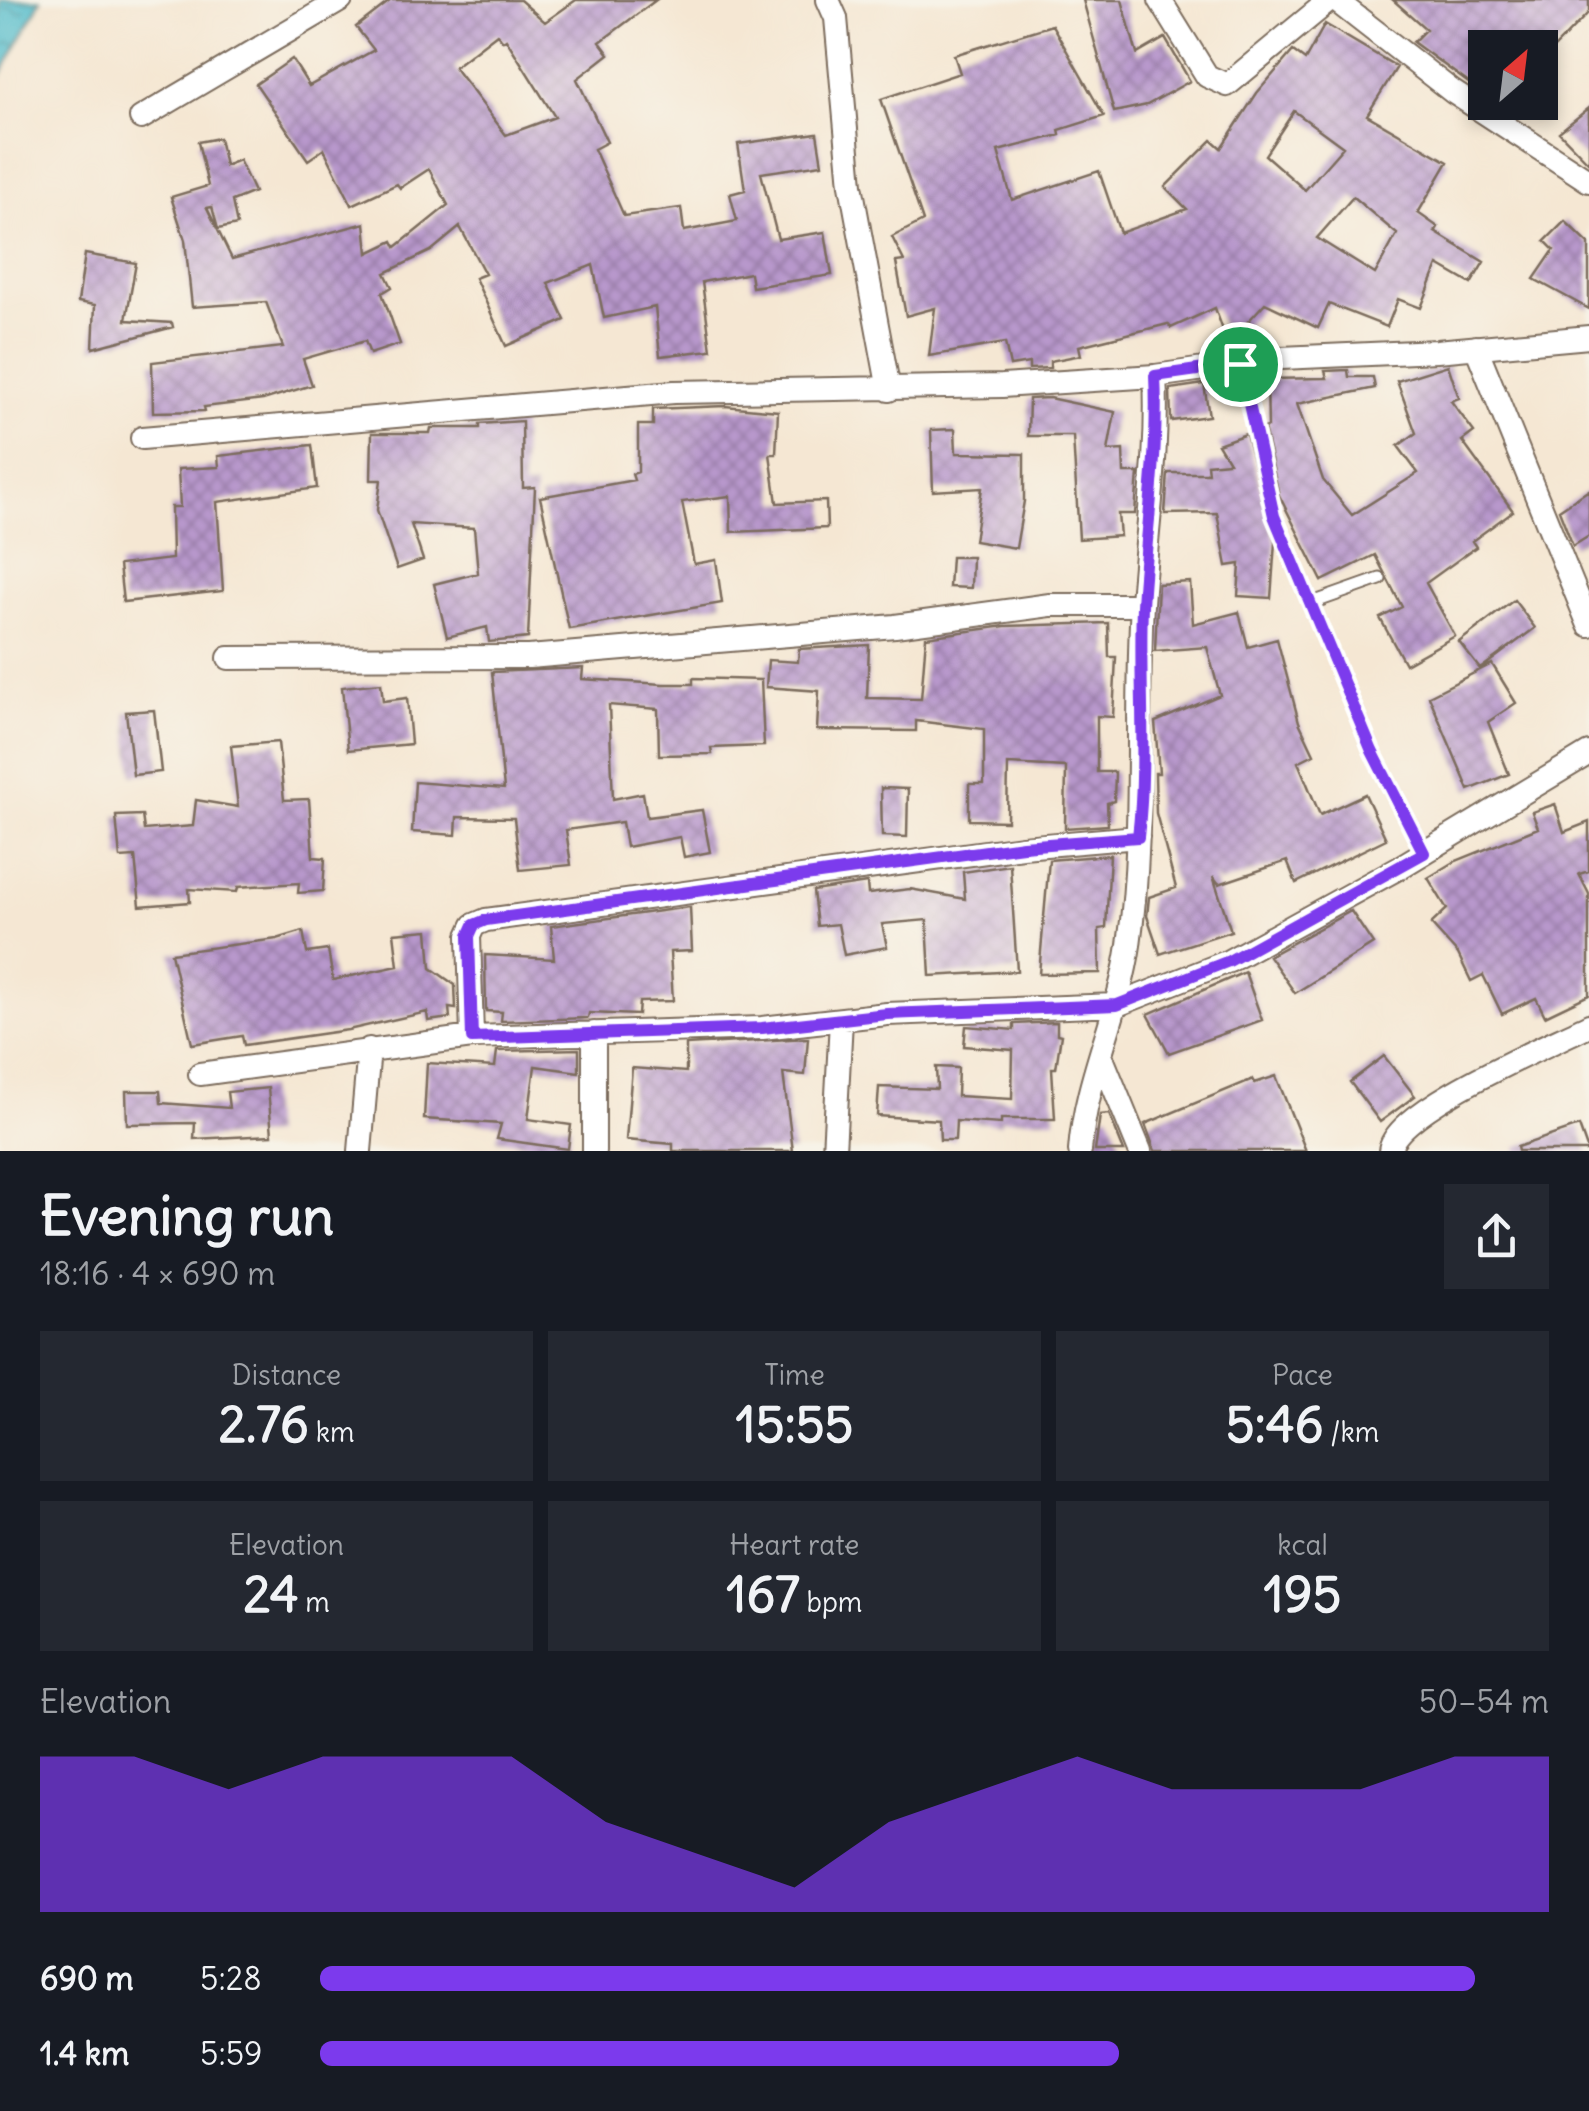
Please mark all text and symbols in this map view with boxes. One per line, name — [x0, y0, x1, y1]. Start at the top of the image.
north arrow — [1468, 30, 1558, 120]
map controls — [1468, 30, 1558, 120]
pin — [1198, 322, 1283, 407]
icon: arrive — [1213, 337, 1268, 392]
text: Evening run — [40, 1181, 334, 1250]
button: share — [1444, 1184, 1549, 1289]
text: 18:16 · 4 × 690 m — [40, 1253, 275, 1294]
text: Distance — [232, 1357, 341, 1393]
text: Time — [764, 1357, 825, 1393]
text: Pace — [1272, 1357, 1333, 1393]
text: 2.76 — [219, 1393, 309, 1456]
text: 15:55 — [736, 1393, 853, 1456]
text: 5:46 — [1226, 1393, 1324, 1456]
text: km — [309, 1414, 354, 1450]
text: /km — [1324, 1414, 1379, 1450]
text: Elevation — [229, 1527, 344, 1563]
text: Heart rate — [730, 1527, 859, 1563]
text: kcal — [1277, 1527, 1328, 1563]
text: 24 — [243, 1563, 299, 1626]
text: 167 — [727, 1563, 800, 1626]
text: 195 — [1264, 1563, 1341, 1626]
text: m — [299, 1584, 330, 1620]
text: bpm — [800, 1584, 862, 1620]
text: Elevation — [40, 1681, 171, 1722]
text: 50–54 m — [1419, 1681, 1549, 1722]
text: 690 m — [40, 1958, 134, 1999]
text: 5:28 — [200, 1958, 262, 1999]
text: 1.4 km — [40, 2033, 129, 2074]
text: 5:59 — [200, 2033, 262, 2074]

